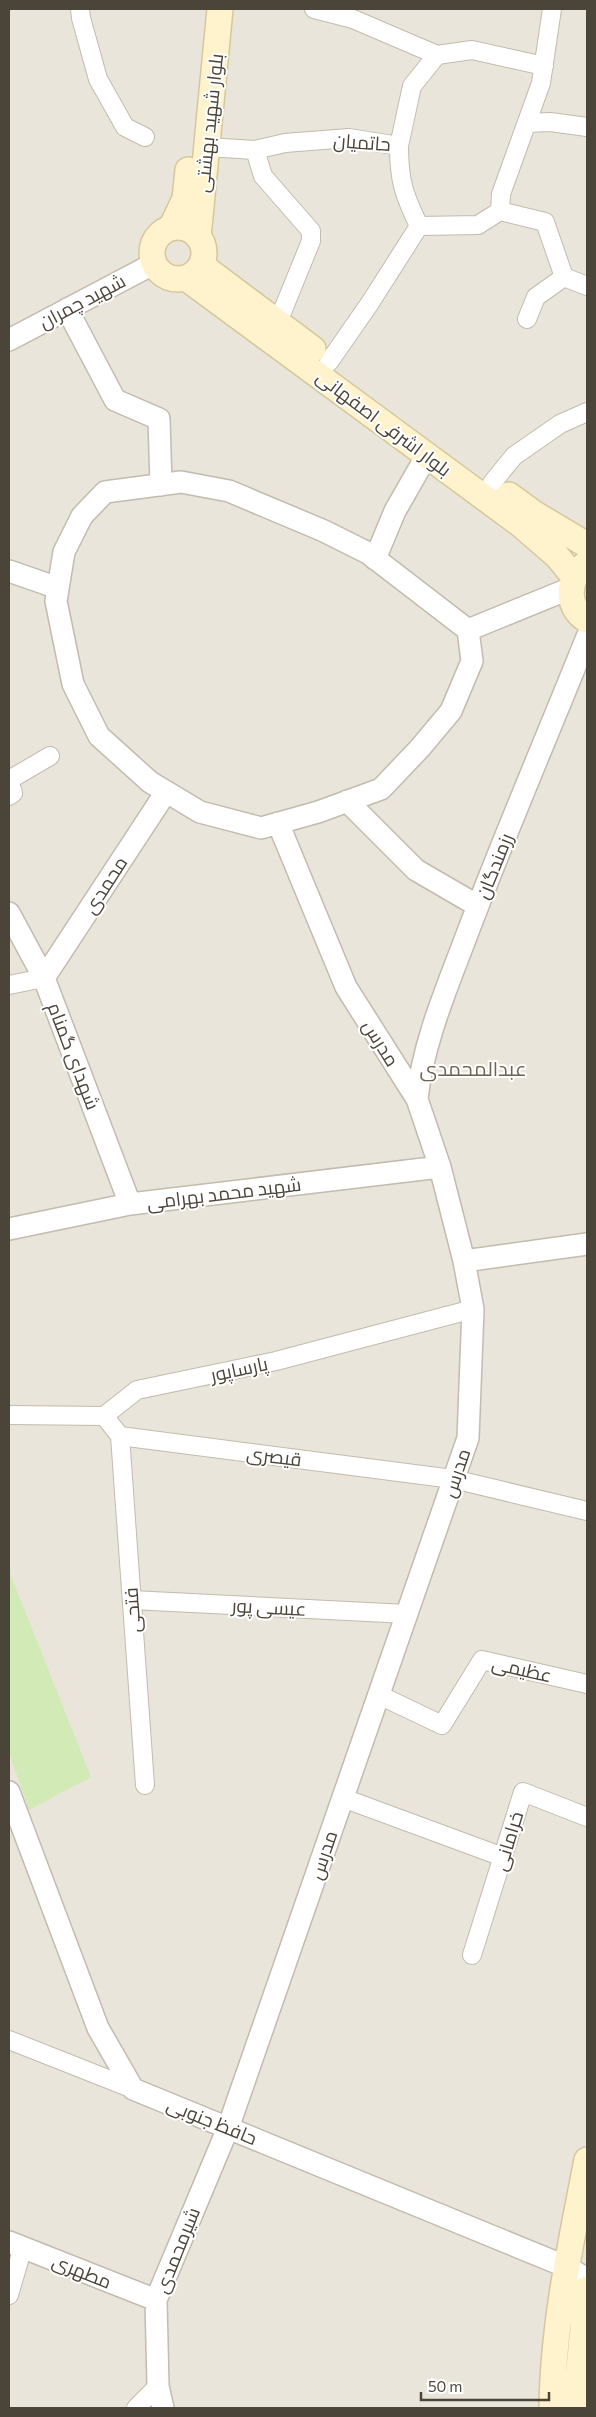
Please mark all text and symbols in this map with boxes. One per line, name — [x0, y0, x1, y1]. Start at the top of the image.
street label: بلوار شهید بهشتی — [190, 52, 228, 194]
street label: حاتمیان — [332, 128, 392, 156]
street label: شهید چمران — [35, 268, 130, 335]
street label: بلوار اشرفی اصفهانی — [312, 364, 456, 482]
street label: رزمندگان — [470, 830, 518, 902]
street label: محمدی — [78, 852, 132, 918]
street label: شهدای گمنام — [41, 999, 105, 1114]
street label: مدرس — [357, 1015, 405, 1071]
district label: عبدالمحمدی — [420, 1056, 526, 1082]
street label: شهید محمد بهرامی — [145, 1172, 303, 1214]
street label: پارساپور — [207, 1351, 270, 1388]
street label: قیصری — [245, 1441, 303, 1471]
street label: مدرس — [436, 1445, 476, 1501]
street label: فتحی — [118, 1587, 146, 1633]
street label: عیسی پور — [230, 1593, 307, 1622]
street label: عظیمی — [490, 1650, 554, 1688]
street label: خرامانی — [488, 1808, 528, 1874]
street label: مدرس — [303, 1827, 343, 1883]
street label: حافظ جنوبی — [163, 2092, 261, 2150]
street label: شیرمحمدی — [149, 2203, 205, 2297]
street label: مطهری — [49, 2248, 115, 2294]
scale bar — [421, 2370, 548, 2402]
text: 50 m — [428, 2377, 462, 2395]

